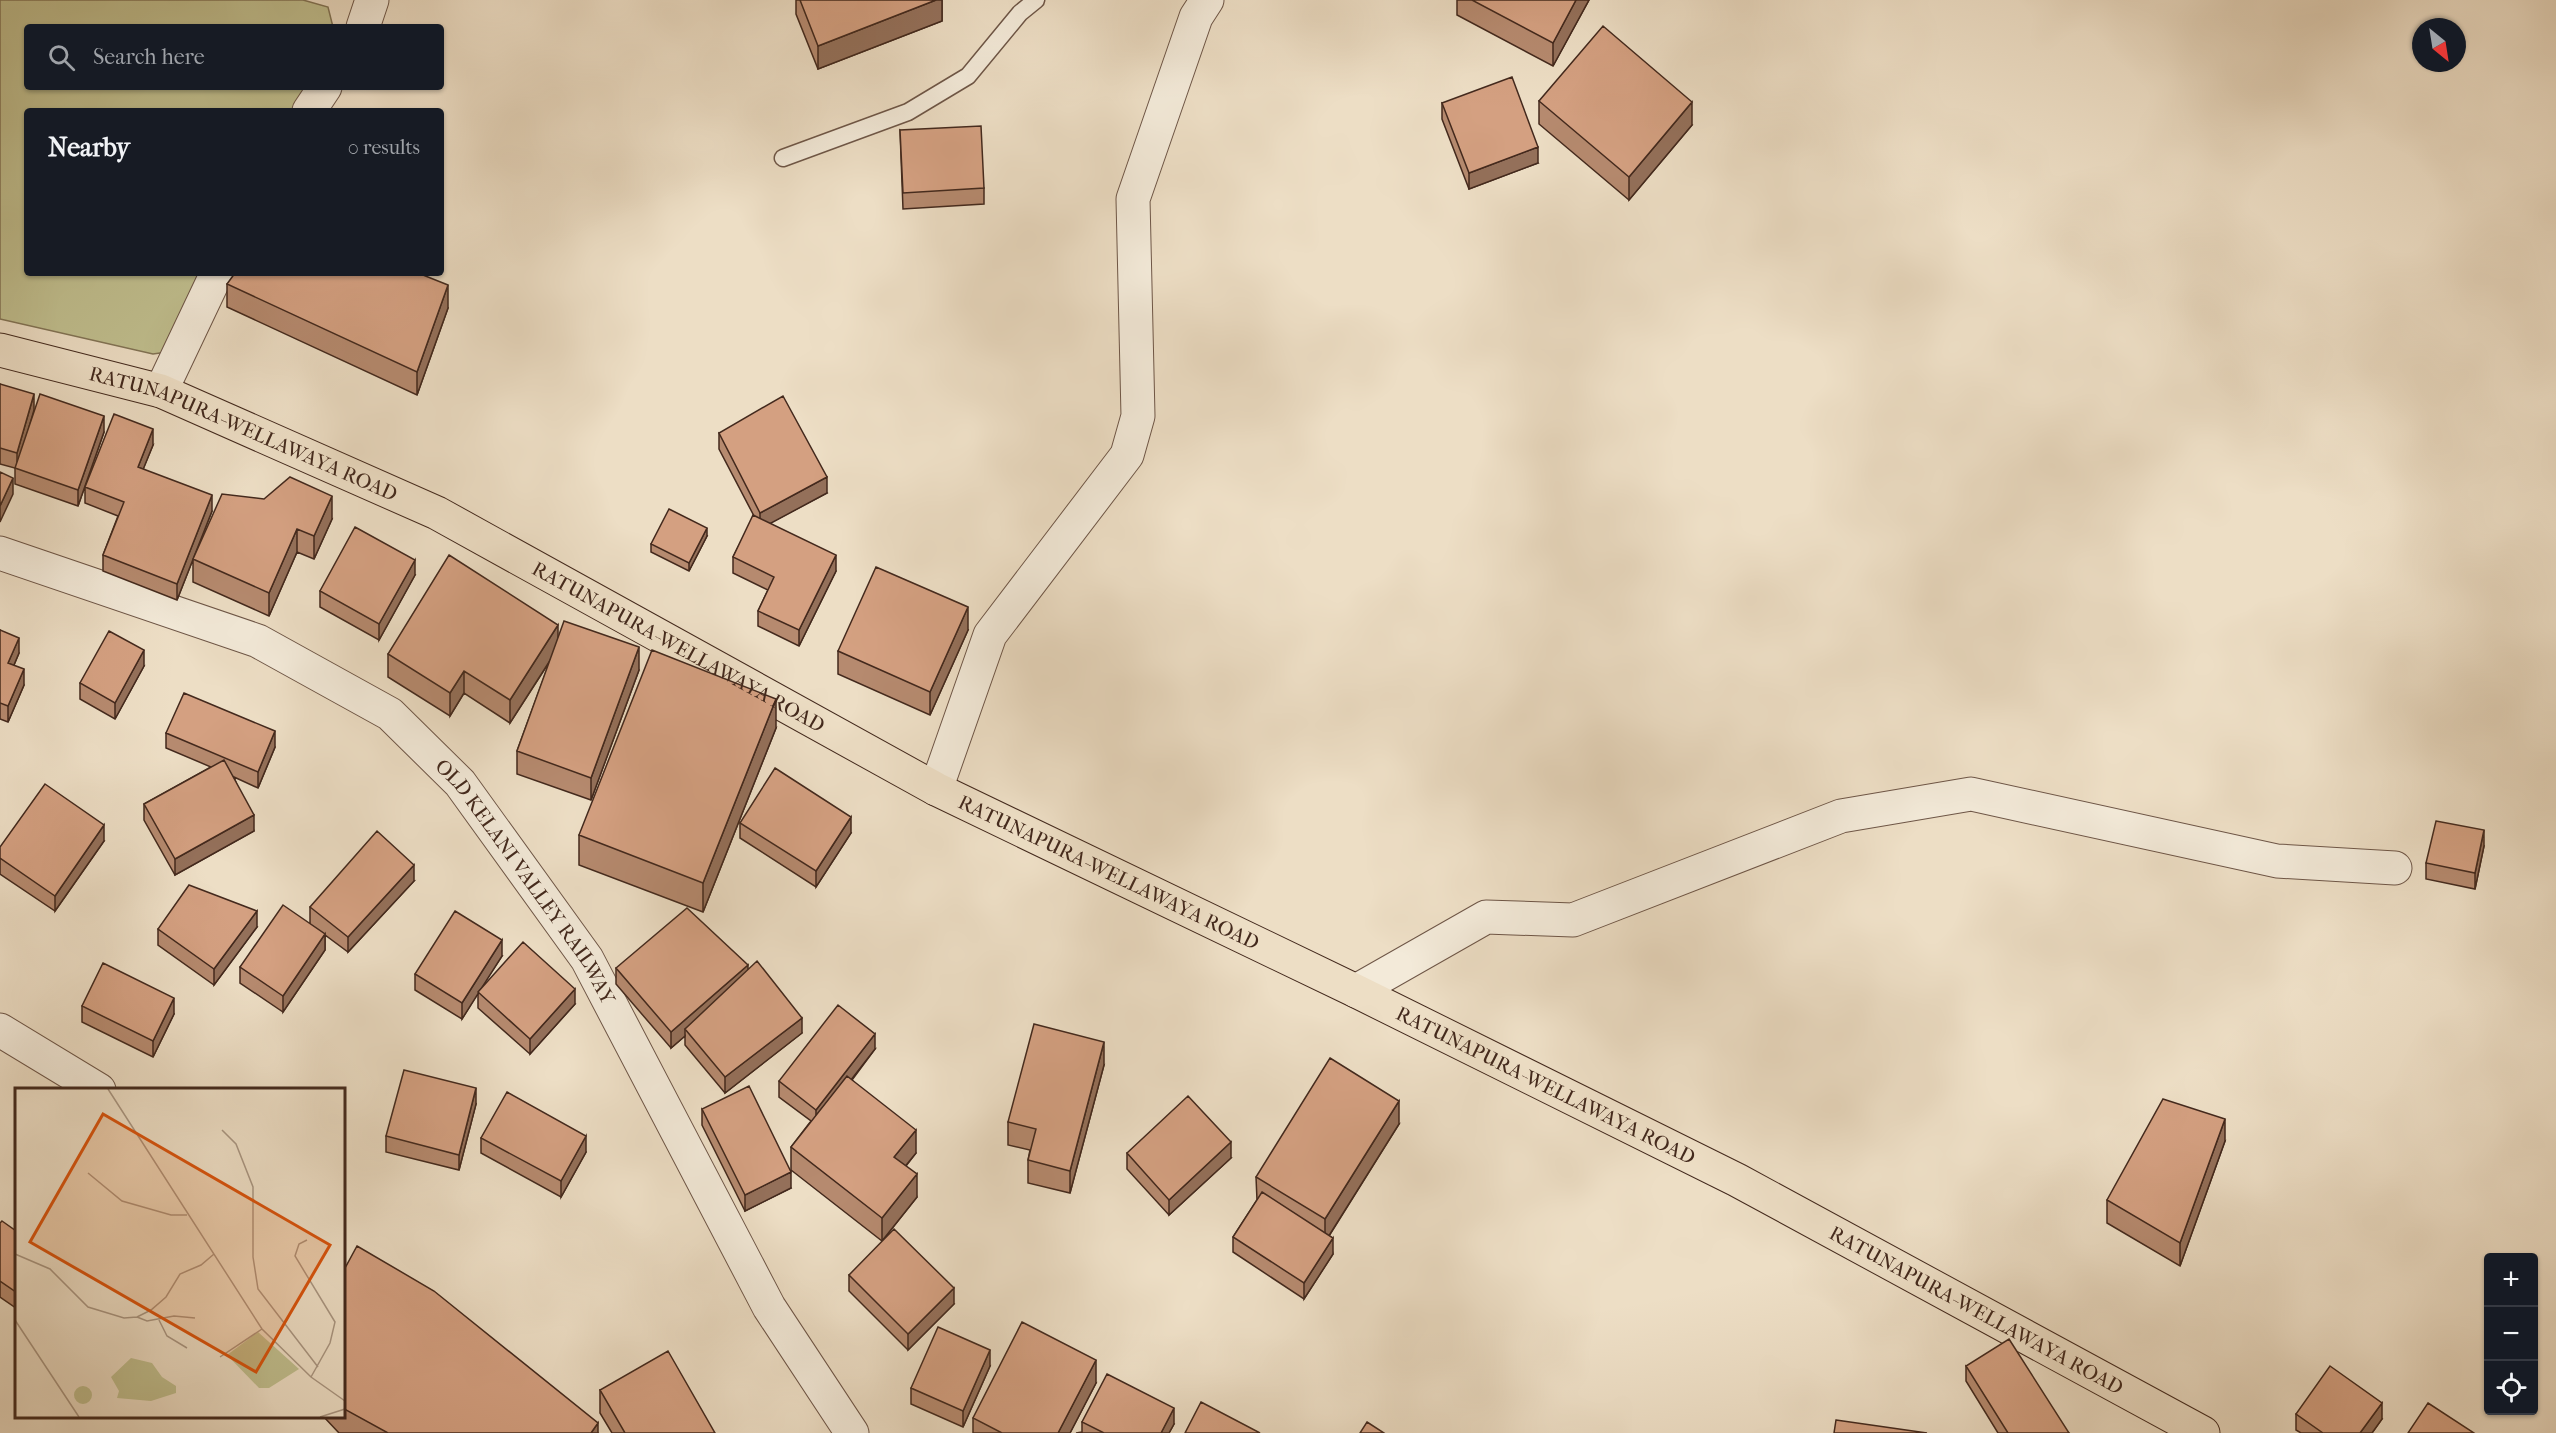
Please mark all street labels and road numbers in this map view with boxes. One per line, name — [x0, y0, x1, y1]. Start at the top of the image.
street label: RATUNAPURA-WELLAWAYA ROAD — [87, 362, 401, 506]
street label: RATUNAPURA-WELLAWAYA ROAD — [528, 557, 829, 737]
street label: OLD KELANI VALLEY RAILWAY — [431, 754, 621, 1009]
street label: RATUNAPURA-WELLAWAYA ROAD — [955, 790, 1263, 954]
street label: RATUNAPURA-WELLAWAYA ROAD — [1392, 1001, 1699, 1169]
street label: RATUNAPURA-WELLAWAYA ROAD — [1826, 1221, 2127, 1399]

